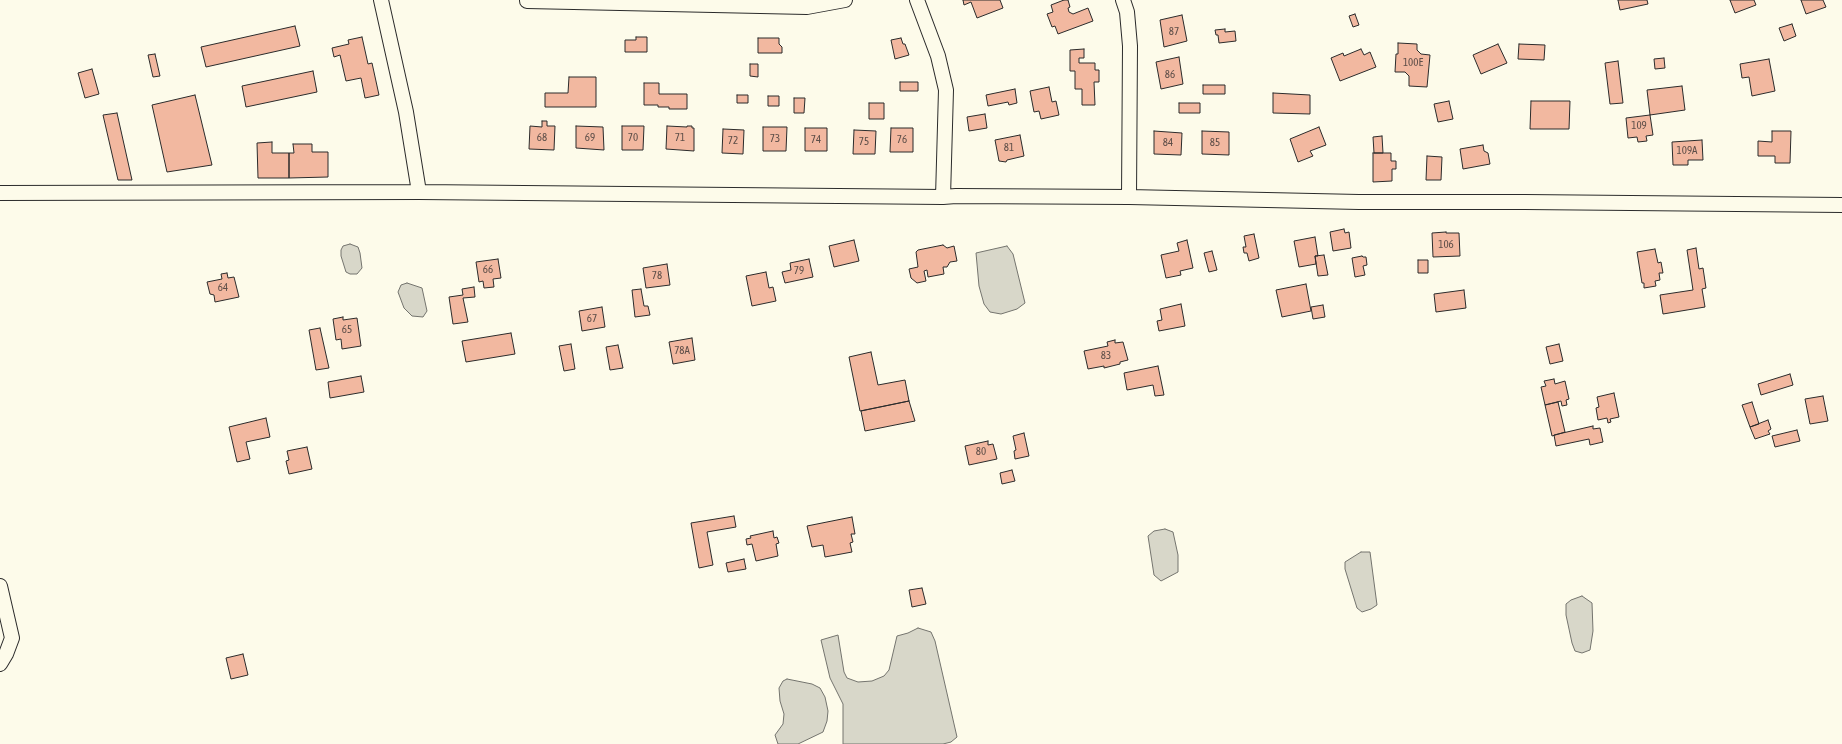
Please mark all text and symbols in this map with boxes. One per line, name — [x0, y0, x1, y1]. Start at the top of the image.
house number: 87 — [1169, 25, 1179, 39]
house number: 100E — [1403, 56, 1423, 70]
house number: 86 — [1165, 68, 1175, 82]
house number: 109 — [1631, 119, 1647, 133]
house number: 68 — [537, 131, 547, 145]
house number: 69 — [585, 131, 595, 145]
house number: 70 — [628, 131, 638, 145]
house number: 71 — [675, 131, 685, 145]
house number: 73 — [770, 132, 780, 146]
house number: 74 — [811, 133, 821, 147]
house number: 76 — [897, 133, 907, 147]
house number: 72 — [728, 134, 738, 148]
house number: 75 — [859, 135, 869, 149]
house number: 84 — [1163, 136, 1173, 150]
house number: 85 — [1210, 136, 1220, 150]
house number: 81 — [1004, 141, 1014, 155]
house number: 109A — [1677, 144, 1697, 158]
house number: 106 — [1438, 238, 1454, 252]
house number: 66 — [483, 263, 493, 277]
house number: 79 — [794, 264, 804, 278]
house number: 78 — [652, 269, 662, 283]
house number: 64 — [218, 281, 228, 295]
house number: 67 — [587, 312, 597, 326]
house number: 65 — [342, 323, 352, 337]
house number: 78A — [674, 344, 690, 358]
house number: 83 — [1101, 349, 1111, 363]
house number: 80 — [976, 445, 986, 459]

